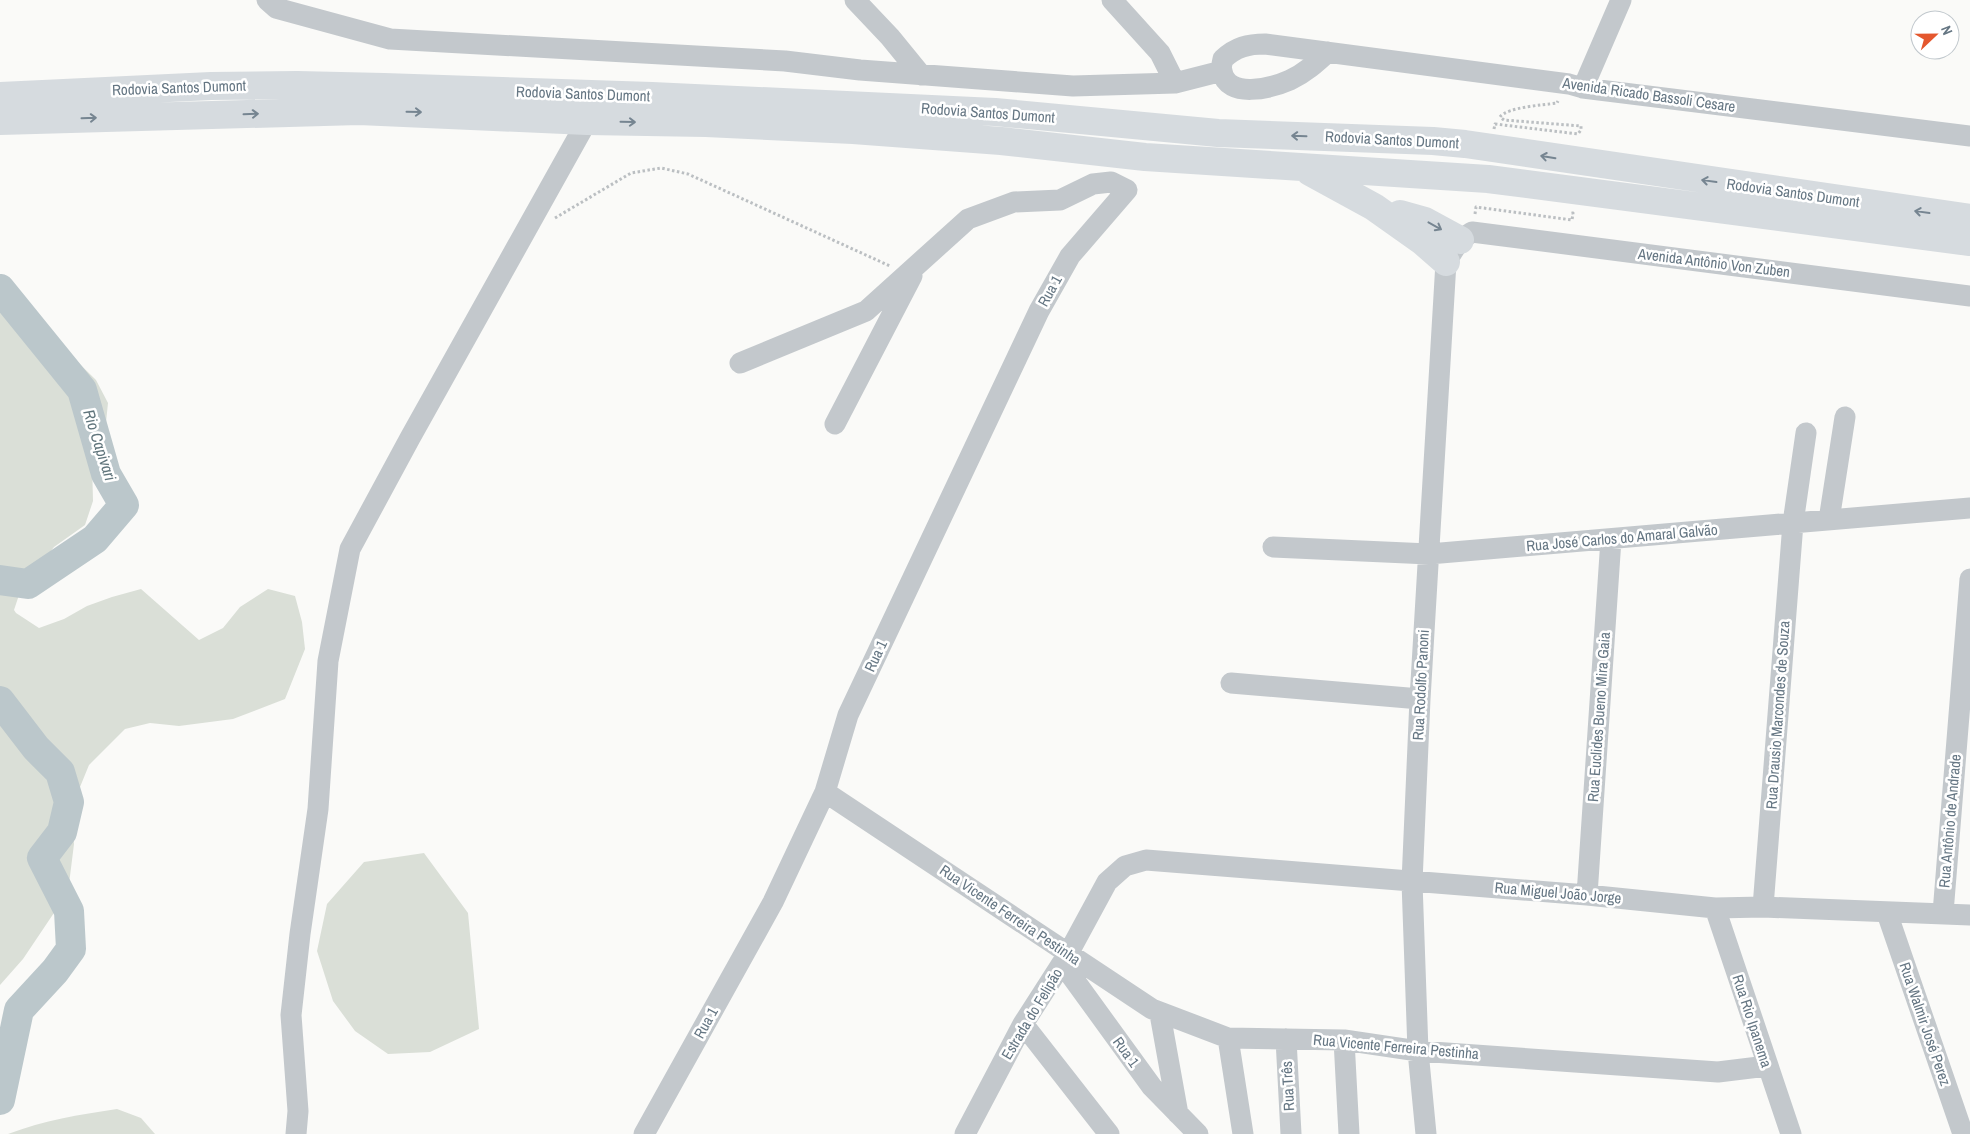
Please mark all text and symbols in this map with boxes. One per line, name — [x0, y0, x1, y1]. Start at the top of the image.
north arrow — [1910, 10, 1960, 60]
text: N — [1937, 23, 1957, 37]
street label: Avenida Ricado Bassoli Cesare — [1560, 72, 1737, 117]
street label: Rodovia Santos Dumont — [112, 75, 247, 100]
street label: Rodovia Santos Dumont — [516, 81, 651, 106]
street label: Rodovia Santos Dumont — [920, 97, 1056, 128]
one-way arrow — [405, 107, 421, 117]
one-way arrow — [242, 109, 259, 119]
one-way arrow — [80, 113, 97, 123]
one-way arrow — [620, 117, 636, 127]
street label: Rodovia Santos Dumont — [1325, 126, 1460, 154]
one-way arrow — [1292, 131, 1308, 140]
one-way arrow — [1541, 151, 1557, 161]
street label: Rodovia Santos Dumont — [1725, 173, 1861, 212]
one-way arrow — [1701, 175, 1717, 185]
one-way arrow — [1914, 207, 1930, 217]
one-way arrow — [1427, 222, 1441, 232]
street label: Avenida Antônio Von Zuben — [1636, 243, 1791, 282]
street label: Rua 1 — [1032, 271, 1067, 310]
water label: Rio Capivari — [78, 407, 122, 484]
street label: Rua José Carlos do Amaral Galvão — [1525, 519, 1719, 556]
street label: Rua Drausio Marcondes de Souza — [1760, 620, 1795, 810]
street label: Rua Rodolfo Panoni — [1407, 629, 1434, 741]
street label: Rua Euclides Bueno Mira Gaia — [1582, 631, 1615, 803]
street label: Rua 1 — [859, 636, 892, 675]
street label: Rua Antônio de Andrade — [1933, 753, 1966, 889]
street label: Rua Vicente Ferreira Pestinha — [936, 859, 1085, 970]
street label: Rua Miguel João Jorge — [1494, 876, 1622, 909]
street label: Rua Walmir José Perez — [1894, 959, 1956, 1088]
street label: Estrada do Felipão — [996, 964, 1067, 1063]
street label: Rua Rio Ipanema — [1728, 972, 1777, 1070]
street label: Rua 1 — [688, 1003, 723, 1042]
street label: Rua Vicente Ferreira Pestinha — [1312, 1029, 1480, 1064]
street label: Rua 1 — [1108, 1032, 1145, 1071]
street label: Rua Três — [1276, 1061, 1299, 1112]

